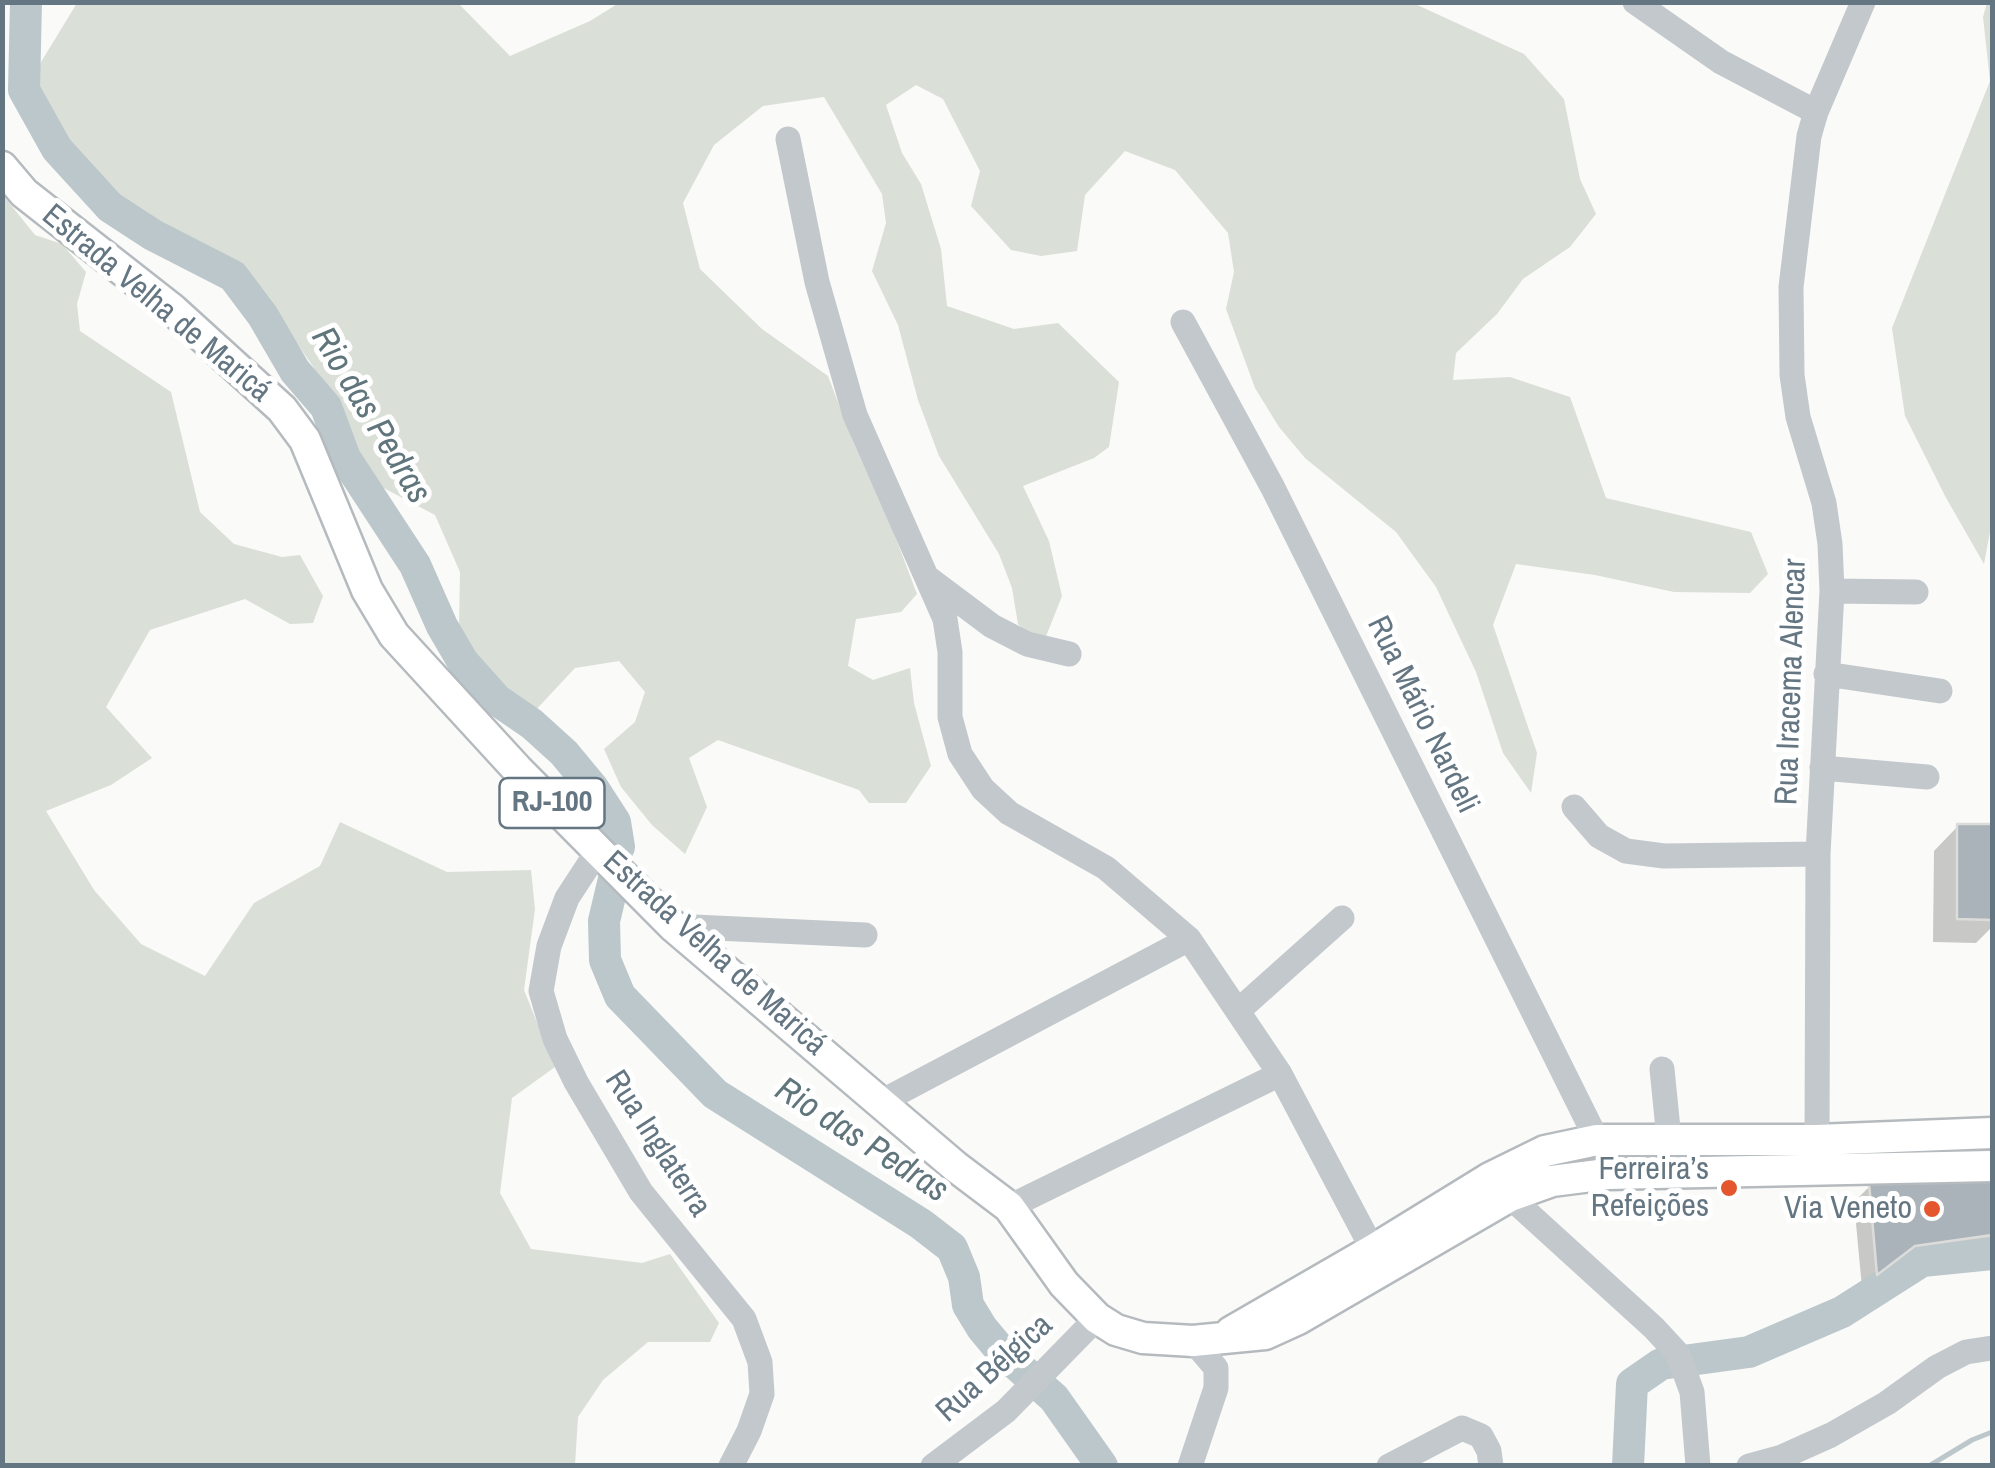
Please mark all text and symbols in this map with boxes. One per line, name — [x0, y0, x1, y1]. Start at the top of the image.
street label: Estrada Velha de Maricá — [34, 197, 278, 411]
water label: Rio das Pedras — [301, 320, 439, 512]
street label: Rua Iracema Alencar — [1769, 558, 1815, 806]
street label: Rua Mário Nardeli — [1358, 610, 1486, 820]
road number: RJ-100 — [500, 778, 604, 828]
street label: Estrada Velha de Maricá — [594, 844, 834, 1064]
street label: Rua Inglaterra — [596, 1064, 718, 1224]
water label: Rio das Pedras — [767, 1070, 955, 1212]
place label: Ferreira’s Refeições — [1591, 1151, 1709, 1226]
marker: Ferreira’s Refeições — [1718, 1177, 1740, 1199]
place label: Via Veneto — [1784, 1190, 1912, 1228]
marker: Via Veneto — [1921, 1198, 1943, 1220]
street label: Rua Bélgica — [929, 1307, 1061, 1431]

